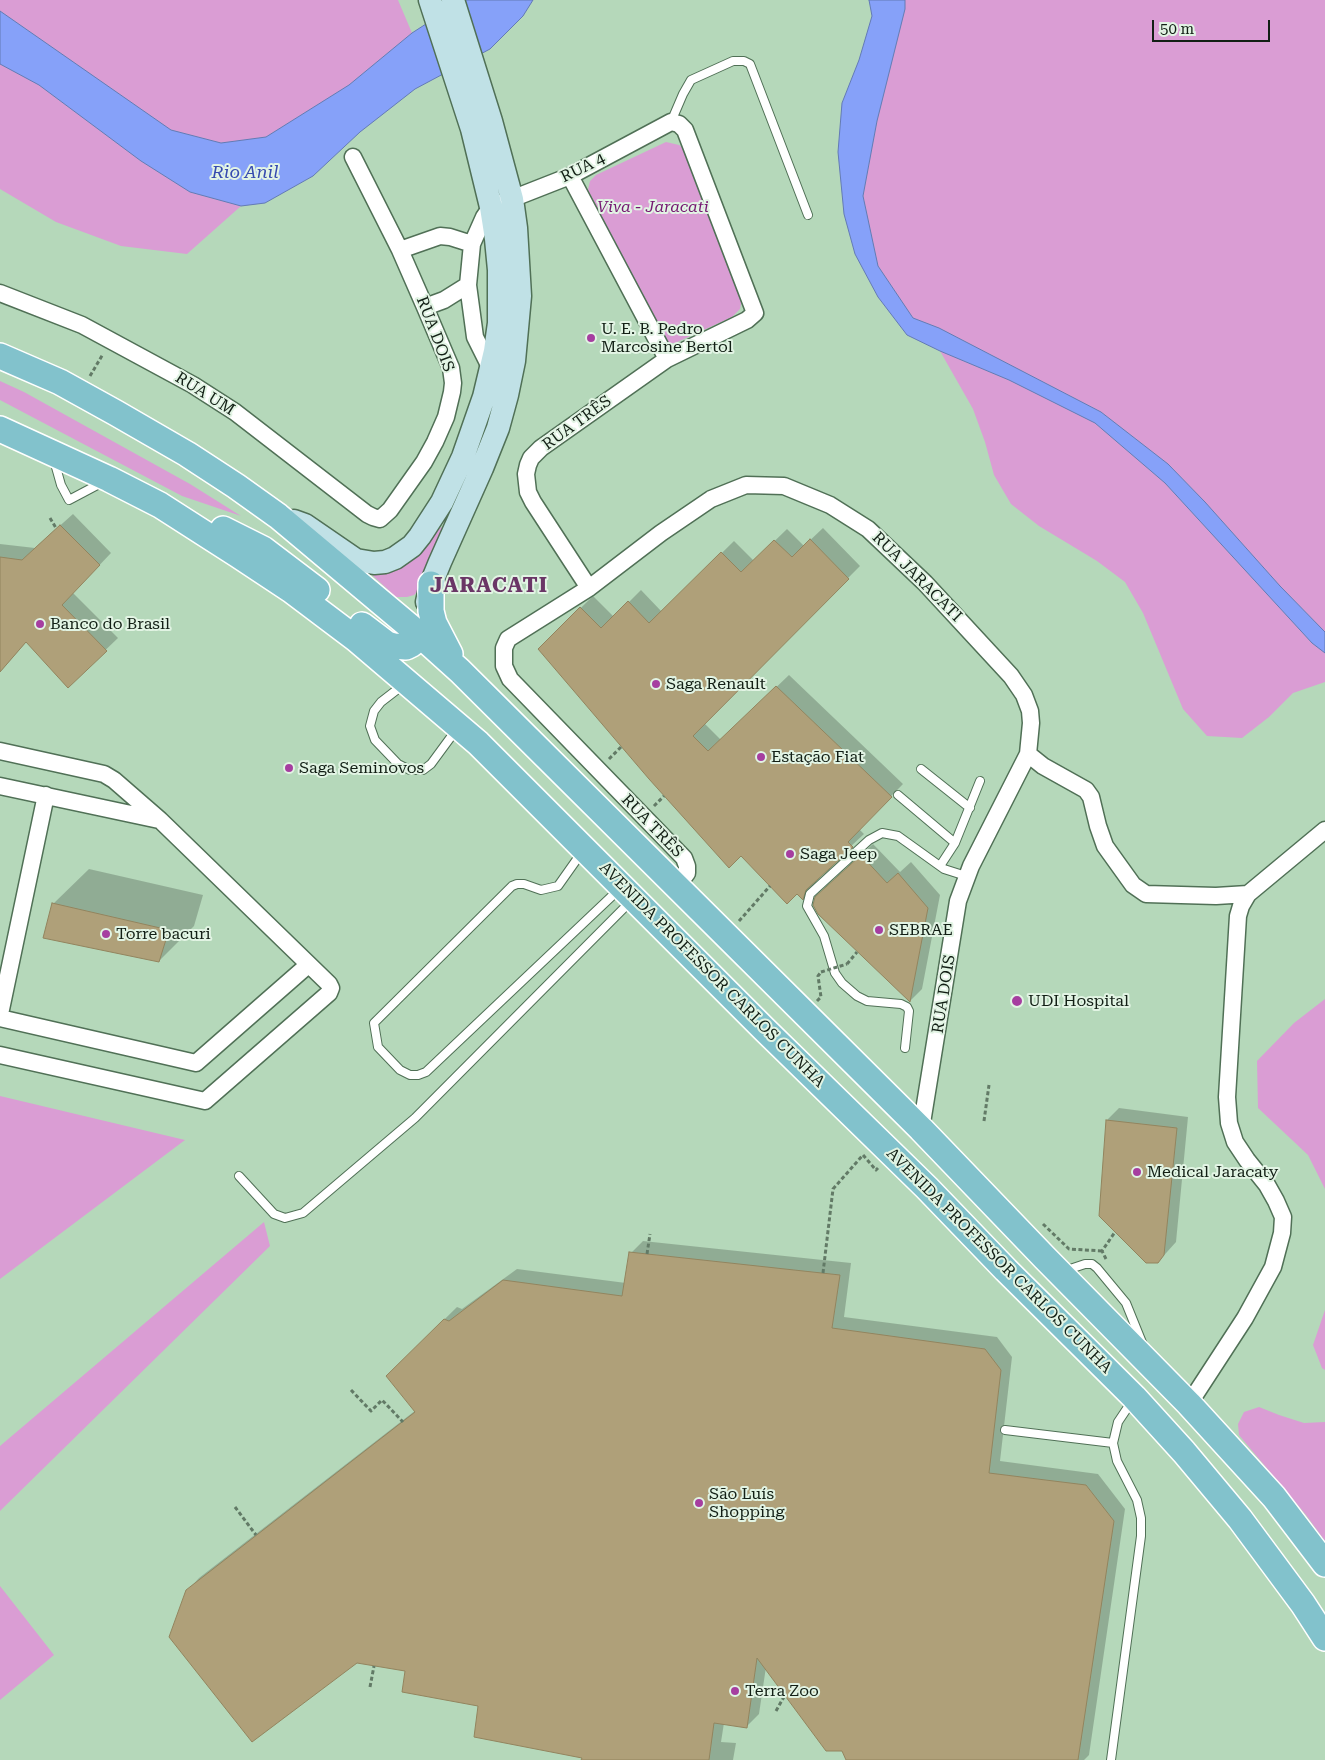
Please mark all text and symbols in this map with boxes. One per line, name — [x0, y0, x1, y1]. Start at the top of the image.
scale bar — [1155, 10, 1272, 42]
text: 50 m — [1160, 20, 1194, 38]
street label: RUA 4 — [558, 149, 608, 187]
water label: Rio Anil — [211, 162, 279, 184]
park label: Viva - Jaracati — [597, 197, 709, 217]
street label: RUA DOIS — [412, 294, 458, 374]
place label: U. E. B. Pedro Marcosine Bertol — [601, 319, 733, 357]
marker: U. E. B. Pedro Marcosine Bertol — [585, 332, 597, 344]
street label: RUA UM — [172, 368, 238, 420]
street label: RUA TRÊS — [539, 392, 615, 454]
street label: RUA JARACATI — [868, 528, 966, 626]
district label: JARACATI — [429, 573, 549, 599]
place label: Banco do Brasil — [50, 614, 170, 634]
marker: Banco do Brasil — [34, 618, 46, 630]
place label: Saga Renault — [666, 674, 766, 694]
marker: Saga Renault — [650, 678, 662, 690]
place label: Estação Fiat — [771, 747, 864, 767]
marker: Estação Fiat — [755, 751, 767, 763]
place label: Saga Seminovos — [299, 758, 424, 778]
marker: Saga Seminovos — [283, 762, 295, 774]
street label: RUA TRÊS — [617, 790, 687, 862]
place label: Saga Jeep — [800, 844, 877, 864]
marker: Saga Jeep — [784, 848, 796, 860]
street label: AVENIDA PROFESSOR CARLOS CUNHA — [595, 858, 829, 1092]
place label: SEBRAE — [889, 920, 953, 940]
place label: Torre bacuri — [116, 924, 211, 944]
marker: SEBRAE — [873, 924, 885, 936]
marker: Torre bacuri — [100, 928, 112, 940]
street label: RUA DOIS — [928, 953, 960, 1035]
place label: UDI Hospital — [1028, 991, 1129, 1011]
marker: UDI Hospital — [1010, 994, 1024, 1008]
street label: AVENIDA PROFESSOR CARLOS CUNHA — [882, 1144, 1116, 1378]
place label: Medical Jaracaty — [1147, 1162, 1278, 1182]
marker: Medical Jaracaty — [1131, 1166, 1143, 1178]
place label: São Luís Shopping — [709, 1484, 785, 1522]
marker: São Luís Shopping — [693, 1497, 705, 1509]
place label: Terra Zoo — [745, 1681, 819, 1701]
marker: Terra Zoo — [729, 1685, 741, 1697]

